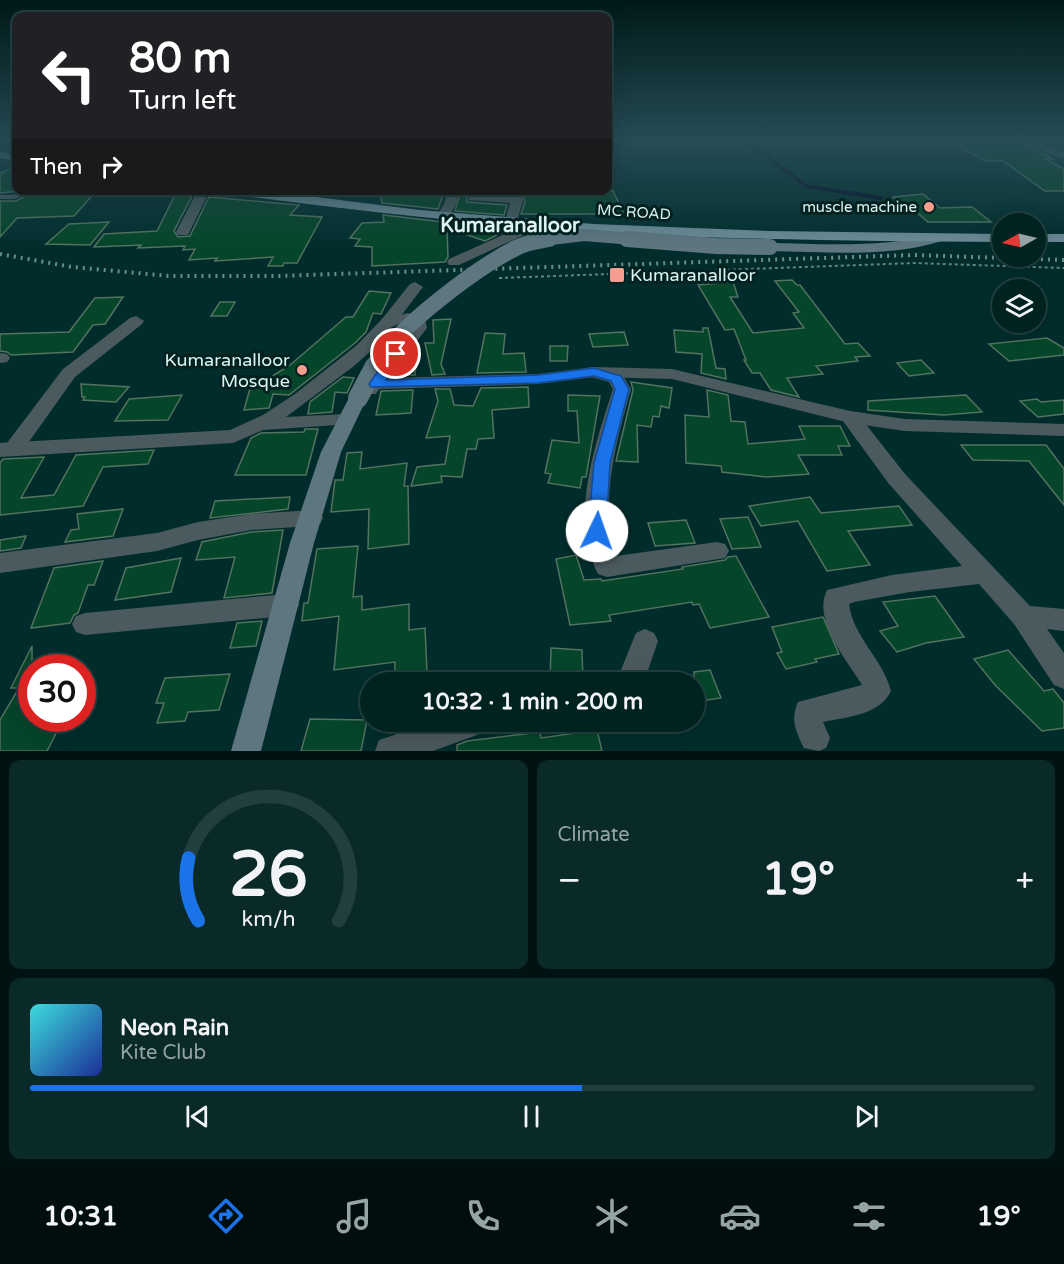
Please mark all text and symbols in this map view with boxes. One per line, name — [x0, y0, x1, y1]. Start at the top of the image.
text: 80 m — [129, 33, 231, 84]
icon: left — [30, 36, 108, 114]
text: Turn left — [129, 84, 236, 117]
icon: right — [95, 150, 128, 183]
text: Then — [30, 154, 83, 180]
place label: muscle machine — [802, 198, 917, 216]
street label: MC ROAD — [597, 200, 671, 224]
marker: muscle machine — [922, 200, 936, 214]
north arrow — [992, 213, 1046, 267]
map controls — [992, 213, 1046, 333]
district label: Kumaranalloor — [440, 214, 580, 238]
place label: Kumaranalloor — [630, 264, 756, 286]
marker: Kumaranalloor — [608, 266, 626, 284]
button: layers — [992, 279, 1046, 333]
pin — [370, 328, 421, 379]
icon: arrive — [379, 337, 412, 370]
place label: Kumaranalloor Mosque — [165, 349, 290, 392]
marker: Kumaranalloor Mosque — [295, 363, 309, 377]
position arrow — [565, 499, 629, 563]
speed limit sign: 30 — [18, 654, 96, 732]
text: 10:32 · 1 min · 200 m — [422, 689, 643, 715]
text: Climate — [558, 823, 630, 847]
text: 26 — [229, 838, 307, 913]
text: 19° — [761, 853, 835, 907]
text: − — [558, 861, 581, 900]
text: + — [1015, 861, 1034, 900]
text: km/h — [241, 907, 295, 933]
text: Neon Rain — [120, 1015, 229, 1041]
text: Kite Club — [120, 1041, 206, 1065]
icon: previous — [181, 1100, 214, 1133]
icon: pause — [515, 1100, 548, 1133]
icon: next — [850, 1100, 883, 1133]
icon: directions — [205, 1195, 247, 1237]
icon: music — [333, 1195, 375, 1237]
icon: phone — [462, 1195, 504, 1237]
icon: climate — [591, 1195, 633, 1237]
icon: car — [719, 1195, 761, 1237]
icon: filters — [848, 1195, 890, 1237]
text: 10:31 — [43, 1200, 118, 1233]
text: 19° — [977, 1200, 1021, 1233]

